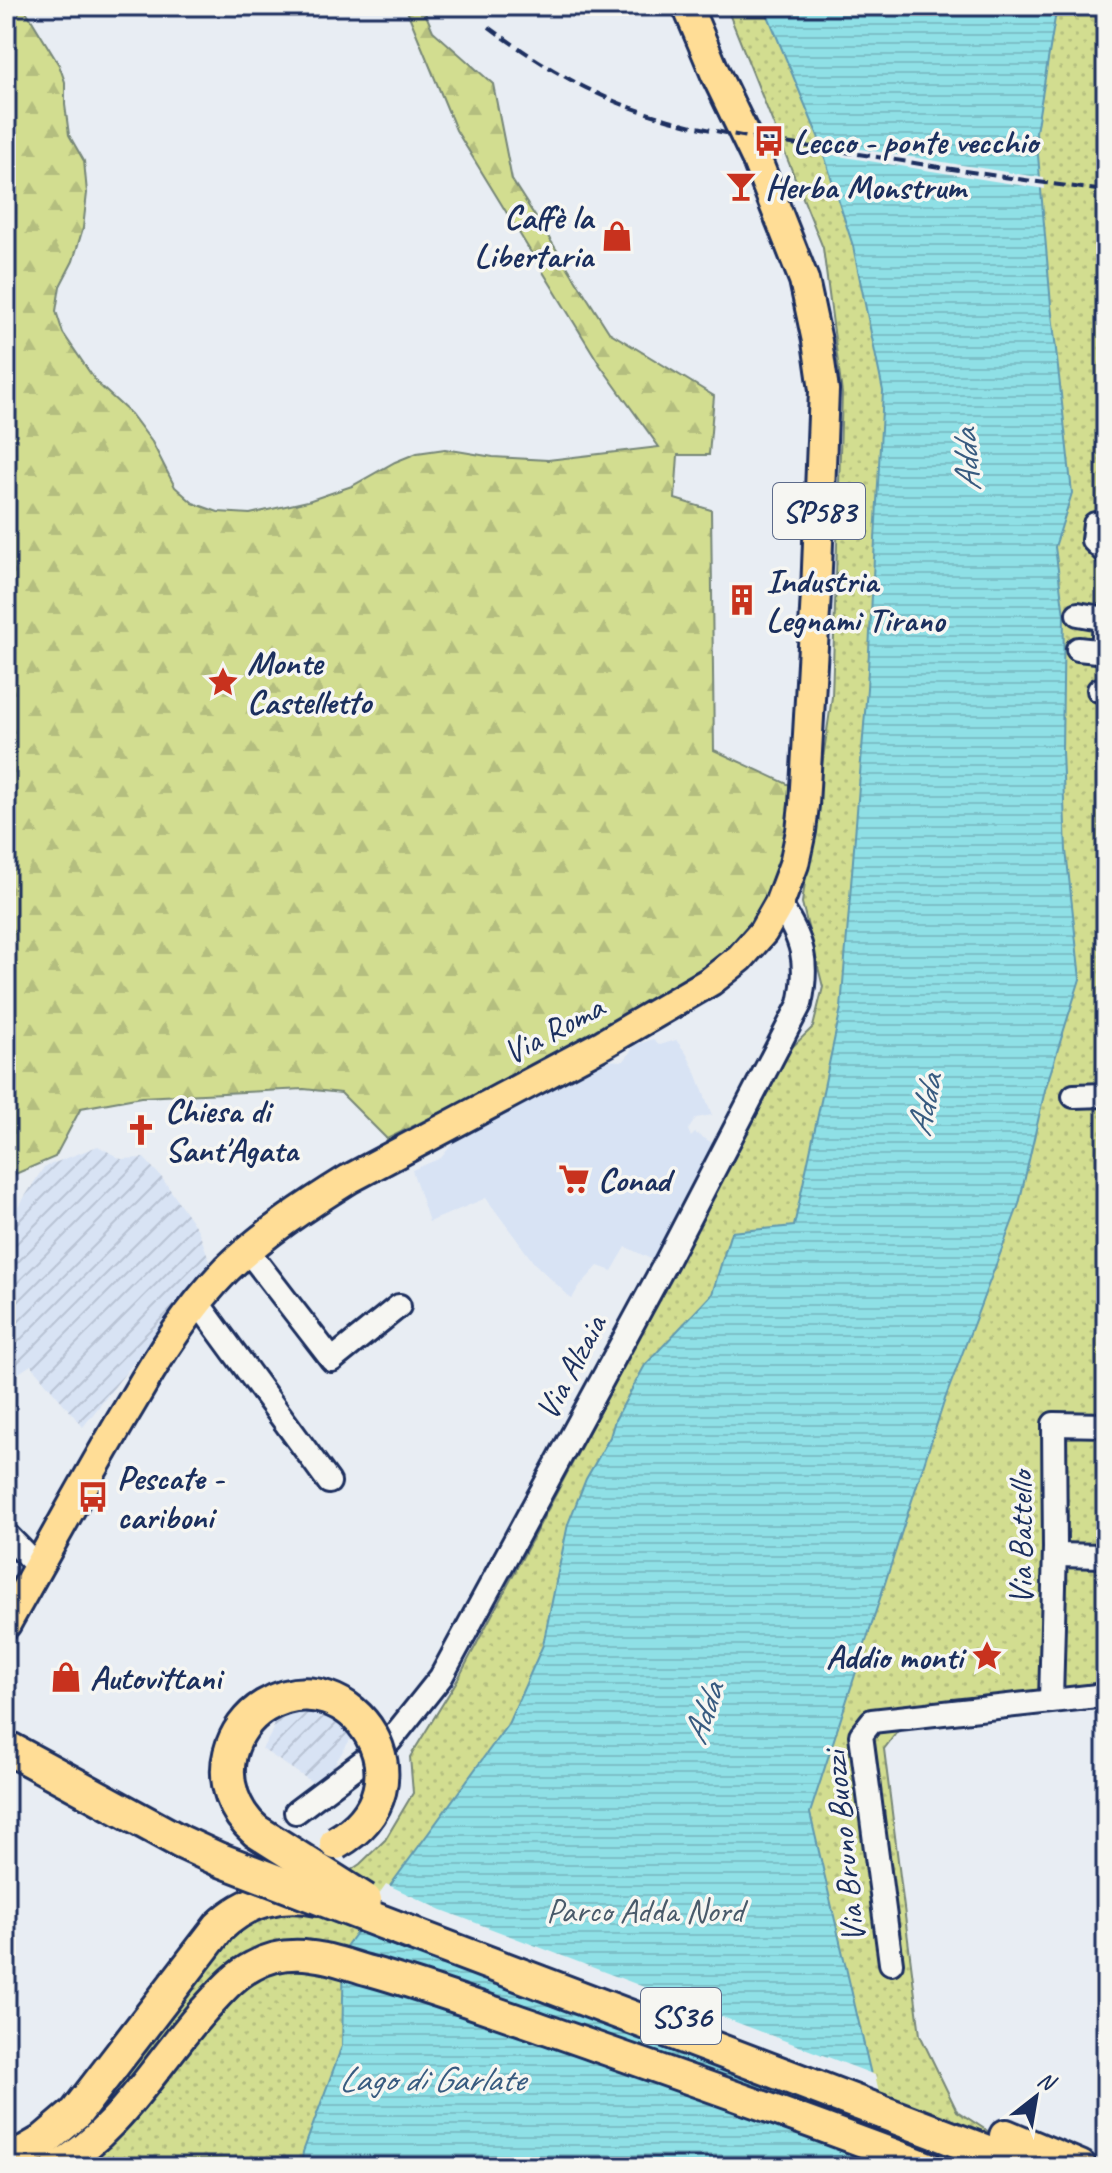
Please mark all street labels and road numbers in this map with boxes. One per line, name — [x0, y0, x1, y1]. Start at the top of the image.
road number: SP583 — [773, 483, 865, 539]
street label: Via Roma — [496, 984, 613, 1074]
street label: Via Alzaia — [525, 1305, 617, 1427]
street label: Via Battello — [999, 1467, 1042, 1605]
street label: Via Bruno Buozzi — [812, 1745, 875, 1945]
road number: SS36 — [641, 1988, 721, 2044]

